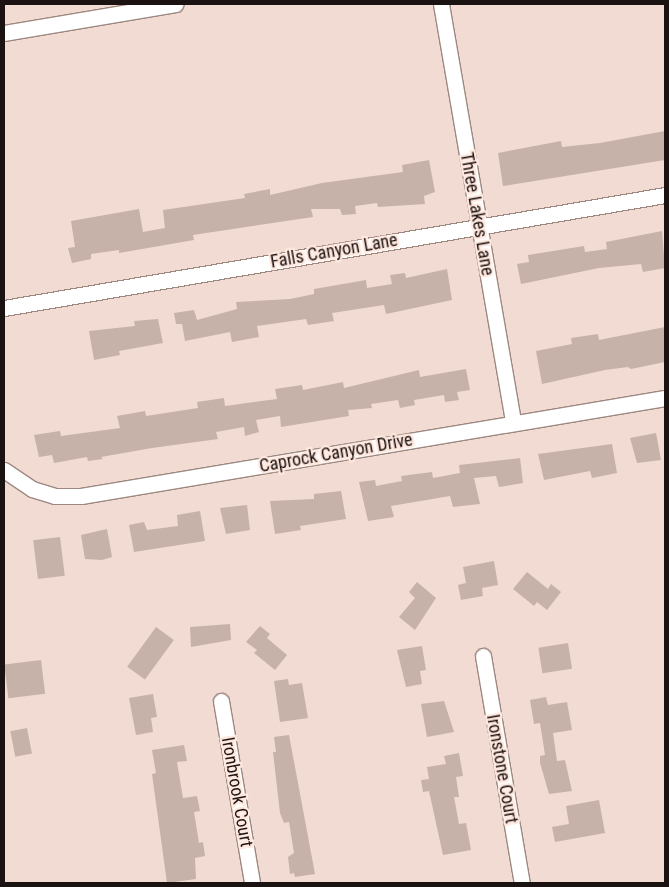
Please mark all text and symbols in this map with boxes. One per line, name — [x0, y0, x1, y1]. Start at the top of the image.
street label: Three Lakes Lane — [456, 151, 498, 277]
street label: Falls Canyon Lane — [269, 229, 399, 273]
street label: Caprock Canyon Drive — [258, 429, 414, 477]
street label: Ironstone Court — [482, 713, 522, 825]
street label: Ironbrook Court — [217, 735, 257, 849]

